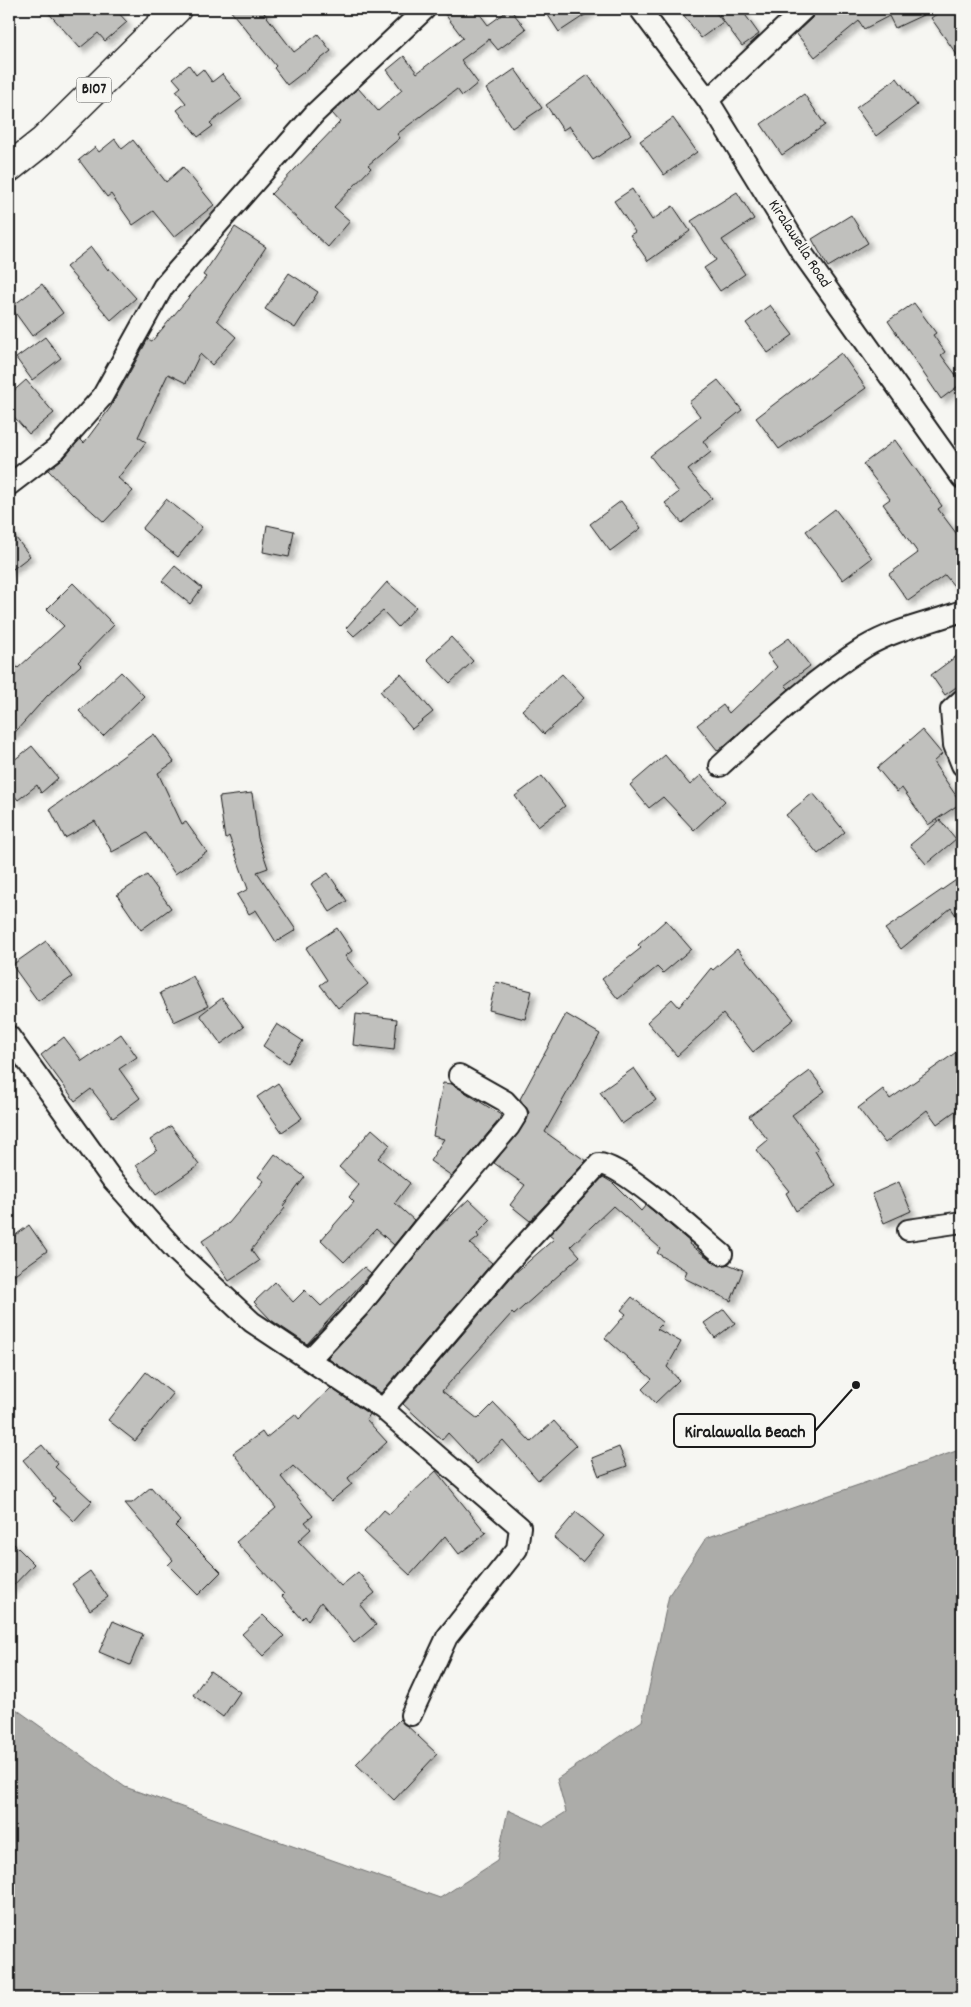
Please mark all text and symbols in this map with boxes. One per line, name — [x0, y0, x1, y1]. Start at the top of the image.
road number: B107 — [76, 78, 112, 102]
street label: Kiralawella Road — [762, 195, 836, 293]
callout: Kiralawalla Beach — [674, 1414, 815, 1447]
text: Kiralawalla Beach — [685, 1421, 806, 1446]

